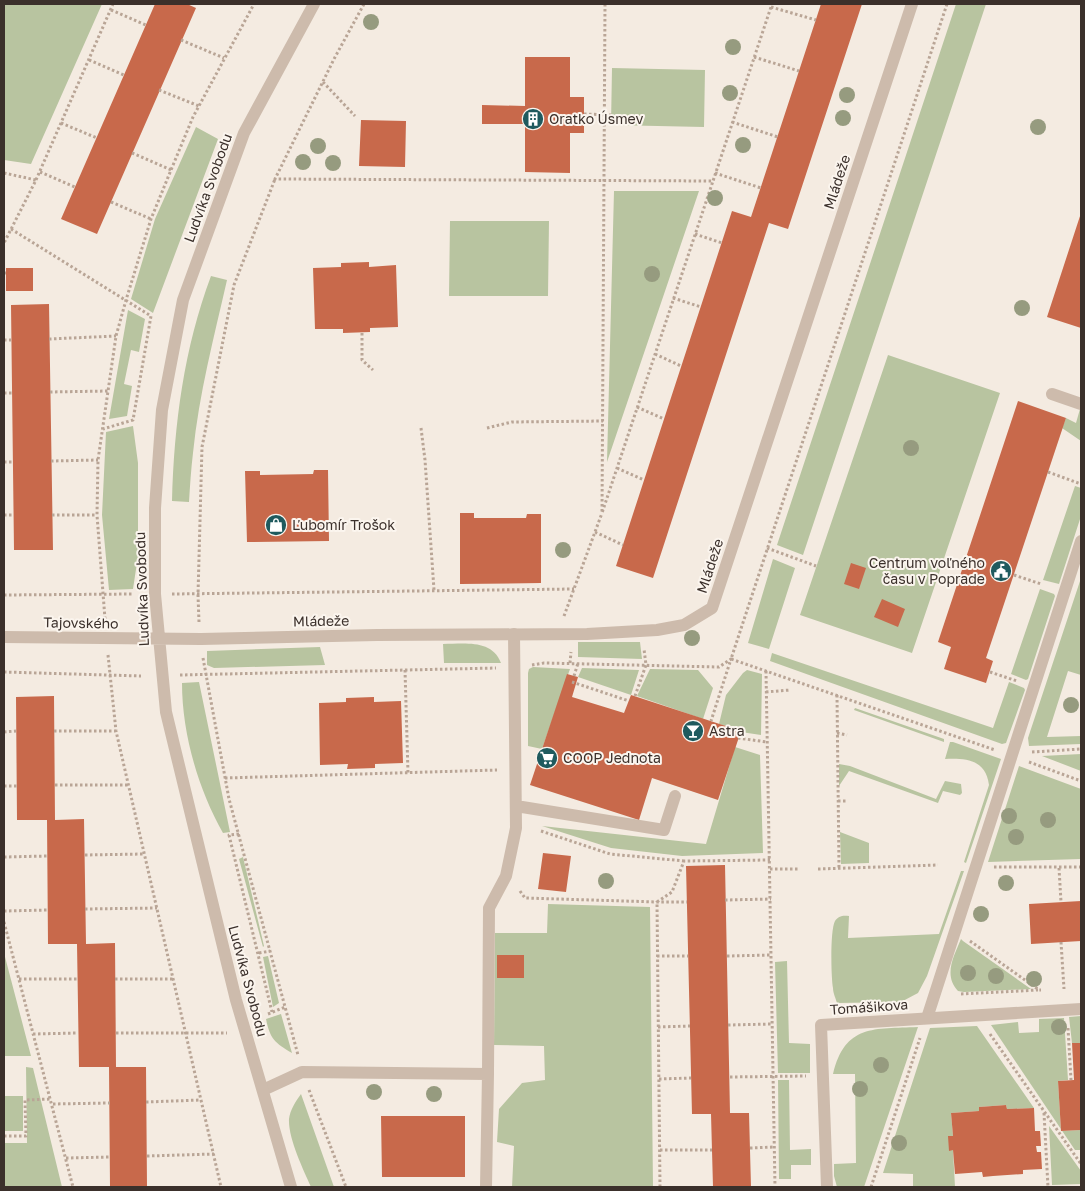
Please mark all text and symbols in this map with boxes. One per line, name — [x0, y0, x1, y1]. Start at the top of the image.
building icon: Oratko Úsmev — [521, 107, 545, 131]
place label: Oratko Úsmev — [549, 110, 643, 127]
street label: Ludvíka Svobodu — [180, 131, 235, 245]
street label: Mládeže — [820, 152, 853, 211]
shop icon: Ľubomír Trošok — [264, 513, 288, 537]
place label: Ľubomír Trošok — [292, 516, 395, 533]
street label: Ludvíka Svobodu — [131, 531, 152, 647]
street label: Mládeže — [693, 536, 726, 595]
place label: Centrum voľného času v Poprade — [869, 554, 985, 587]
public building icon: Centrum voľného času v Poprade — [989, 559, 1013, 583]
street label: Mládeže — [293, 612, 349, 629]
street label: Tajovského — [43, 613, 119, 632]
bar icon: Astra — [681, 719, 705, 743]
place label: Astra — [709, 722, 745, 739]
supermarket icon: COOP Jednota — [535, 746, 559, 770]
place label: COOP Jednota — [563, 749, 661, 766]
street label: Ludvíka Svobodu — [225, 923, 272, 1038]
street label: Tomášikova — [829, 995, 909, 1018]

